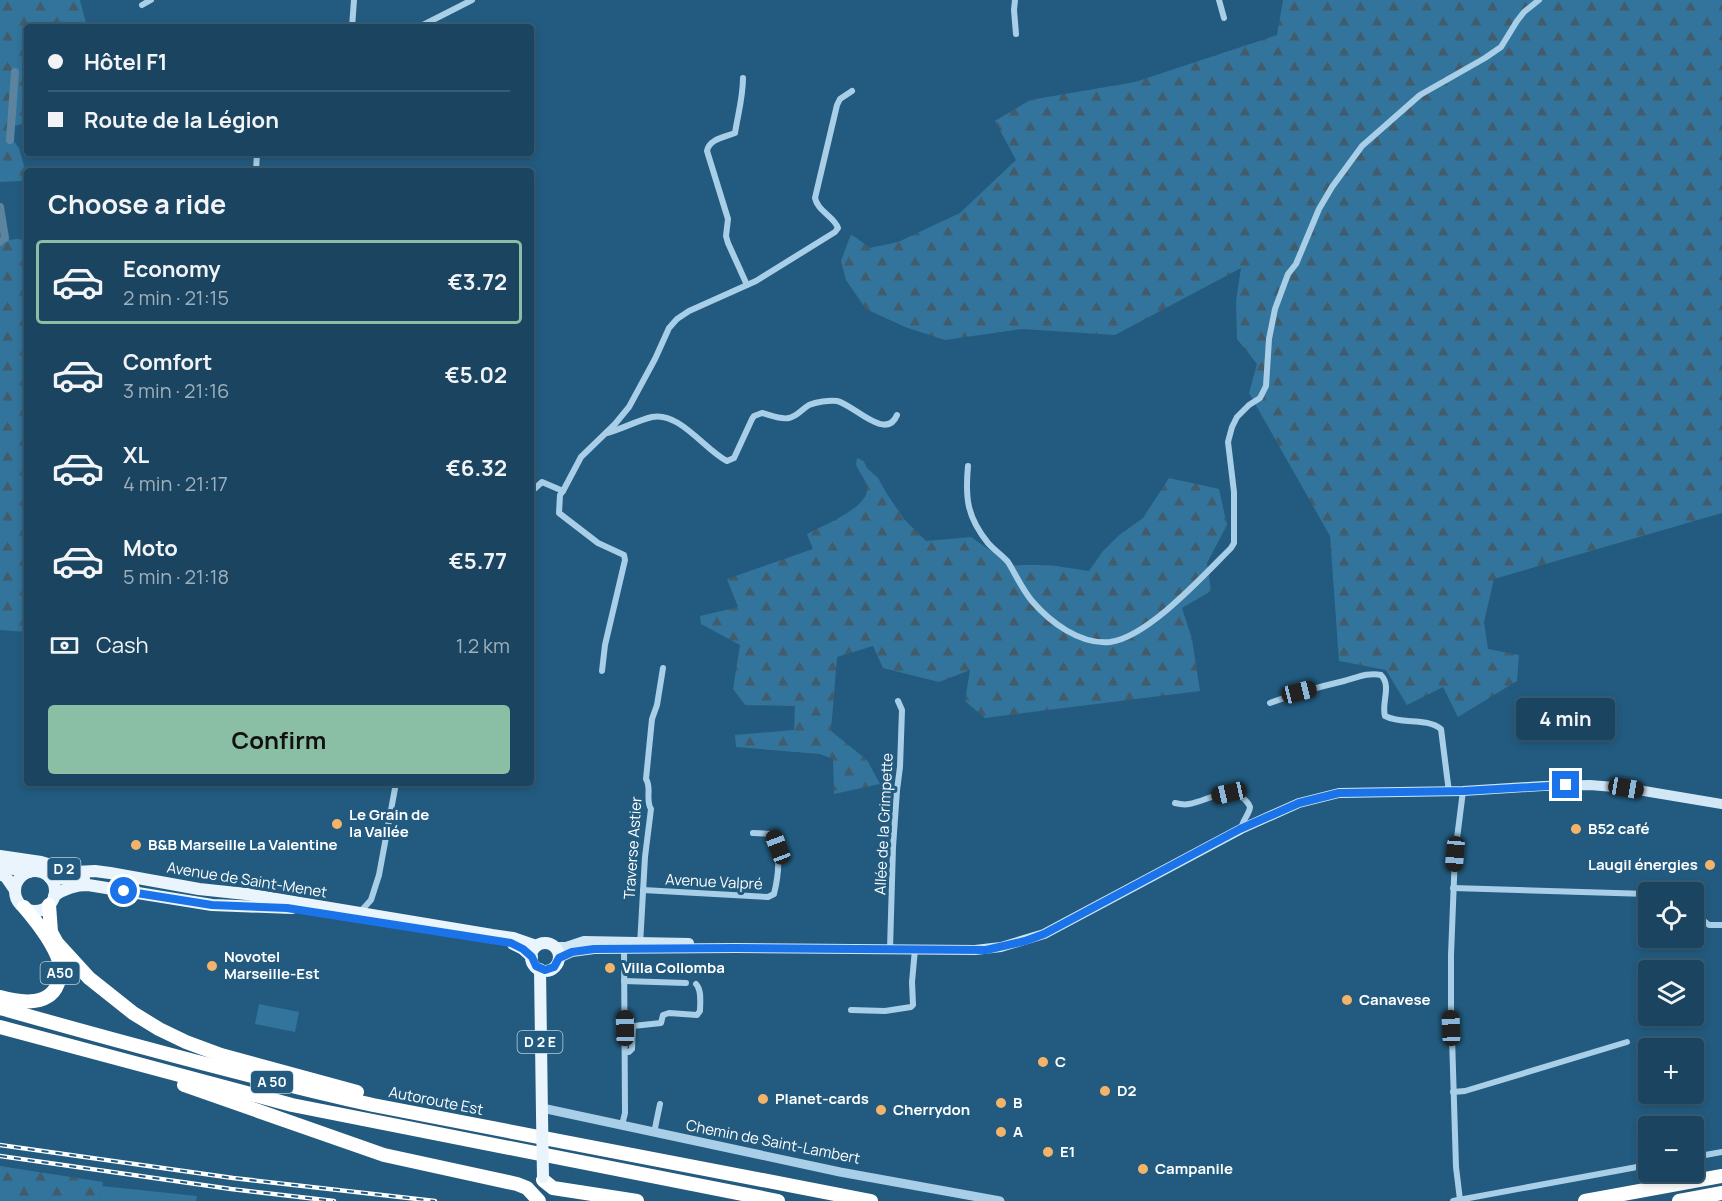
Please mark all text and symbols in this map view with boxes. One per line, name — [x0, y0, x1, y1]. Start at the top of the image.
text: Hôtel F1 — [84, 47, 167, 77]
text: Route de la Légion — [84, 105, 279, 135]
text: Choose a ride — [48, 185, 226, 222]
text: Economy — [123, 254, 221, 284]
icon: car — [51, 255, 105, 309]
text: €3.72 — [448, 267, 507, 297]
text: 2 min · 21:15 — [123, 284, 229, 311]
text: Comfort — [123, 347, 212, 377]
icon: car — [51, 348, 105, 402]
text: €5.02 — [445, 360, 507, 390]
text: 3 min · 21:16 — [123, 377, 230, 404]
text: XL — [123, 440, 149, 470]
icon: car — [51, 441, 105, 495]
text: €6.32 — [446, 453, 507, 483]
text: 4 min · 21:17 — [123, 470, 228, 497]
text: Moto — [123, 533, 178, 563]
icon: car — [51, 534, 105, 588]
text: €5.77 — [449, 546, 507, 576]
text: 5 min · 21:18 — [123, 563, 229, 590]
icon: cash — [48, 629, 81, 662]
text: Cash — [96, 630, 149, 660]
text: 1.2 km — [456, 632, 510, 659]
car — [1279, 679, 1319, 705]
callout: 4 min — [1516, 698, 1616, 740]
button: Confirm — [48, 705, 510, 774]
text: 4 min — [1539, 705, 1592, 732]
street label: Allée de la Grimpette — [869, 752, 898, 896]
route end — [1552, 771, 1579, 798]
car — [1607, 776, 1645, 800]
car — [1209, 780, 1249, 806]
street label: Traverse Astier — [618, 795, 647, 900]
place label: Le Grain de la Vallée — [349, 804, 429, 842]
marker: Le Grain de la Vallée — [330, 817, 344, 831]
place label: B52 café — [1588, 818, 1650, 839]
marker: B52 café — [1569, 822, 1583, 836]
car — [763, 827, 793, 867]
place label: B&B Marseille La Valentine — [148, 834, 338, 855]
car — [1444, 835, 1466, 873]
marker: B&B Marseille La Valentine — [129, 838, 143, 852]
place label: Laugil énergies — [1588, 854, 1698, 875]
street label: Avenue de Saint-Menet — [165, 856, 329, 903]
road number: D 2 — [48, 858, 80, 880]
marker: Laugil énergies — [1703, 858, 1717, 872]
street label: Avenue Valpré — [665, 868, 764, 895]
route start — [110, 877, 137, 904]
map controls — [1638, 882, 1704, 1182]
button: locate — [1638, 882, 1704, 948]
place label: Novotel Marseille-Est — [224, 946, 320, 984]
place label: Villa Collomba — [622, 957, 725, 978]
marker: Novotel Marseille-Est — [205, 959, 219, 973]
button: layers — [1638, 960, 1704, 1026]
marker: Villa Collomba — [603, 961, 617, 975]
road number: A50 — [40, 962, 80, 984]
place label: Canavese — [1359, 989, 1431, 1010]
marker: Canavese — [1340, 993, 1354, 1007]
car — [616, 1010, 634, 1046]
car — [1441, 1010, 1461, 1046]
road number: D 2 E — [518, 1031, 562, 1053]
button: + — [1638, 1038, 1704, 1104]
place label: C — [1055, 1051, 1066, 1072]
marker: C — [1036, 1055, 1050, 1069]
road number: A 50 — [251, 1071, 293, 1093]
place label: D2 — [1117, 1080, 1137, 1101]
street label: Autoroute Est — [387, 1081, 485, 1120]
marker: D2 — [1098, 1084, 1112, 1098]
place label: Planet-cards — [775, 1088, 869, 1109]
marker: Planet-cards — [756, 1092, 770, 1106]
place label: B — [1013, 1092, 1023, 1113]
marker: B — [994, 1096, 1008, 1110]
place label: Cherrydon — [893, 1099, 970, 1120]
marker: Cherrydon — [874, 1103, 888, 1117]
street label: Chemin de Saint-Lambert — [684, 1114, 862, 1169]
button: − — [1638, 1116, 1704, 1182]
place label: A — [1013, 1121, 1023, 1142]
marker: A — [994, 1125, 1008, 1139]
place label: E1 — [1060, 1141, 1075, 1162]
marker: E1 — [1041, 1145, 1055, 1159]
place label: Campanile — [1155, 1158, 1233, 1179]
marker: Campanile — [1136, 1162, 1150, 1176]

